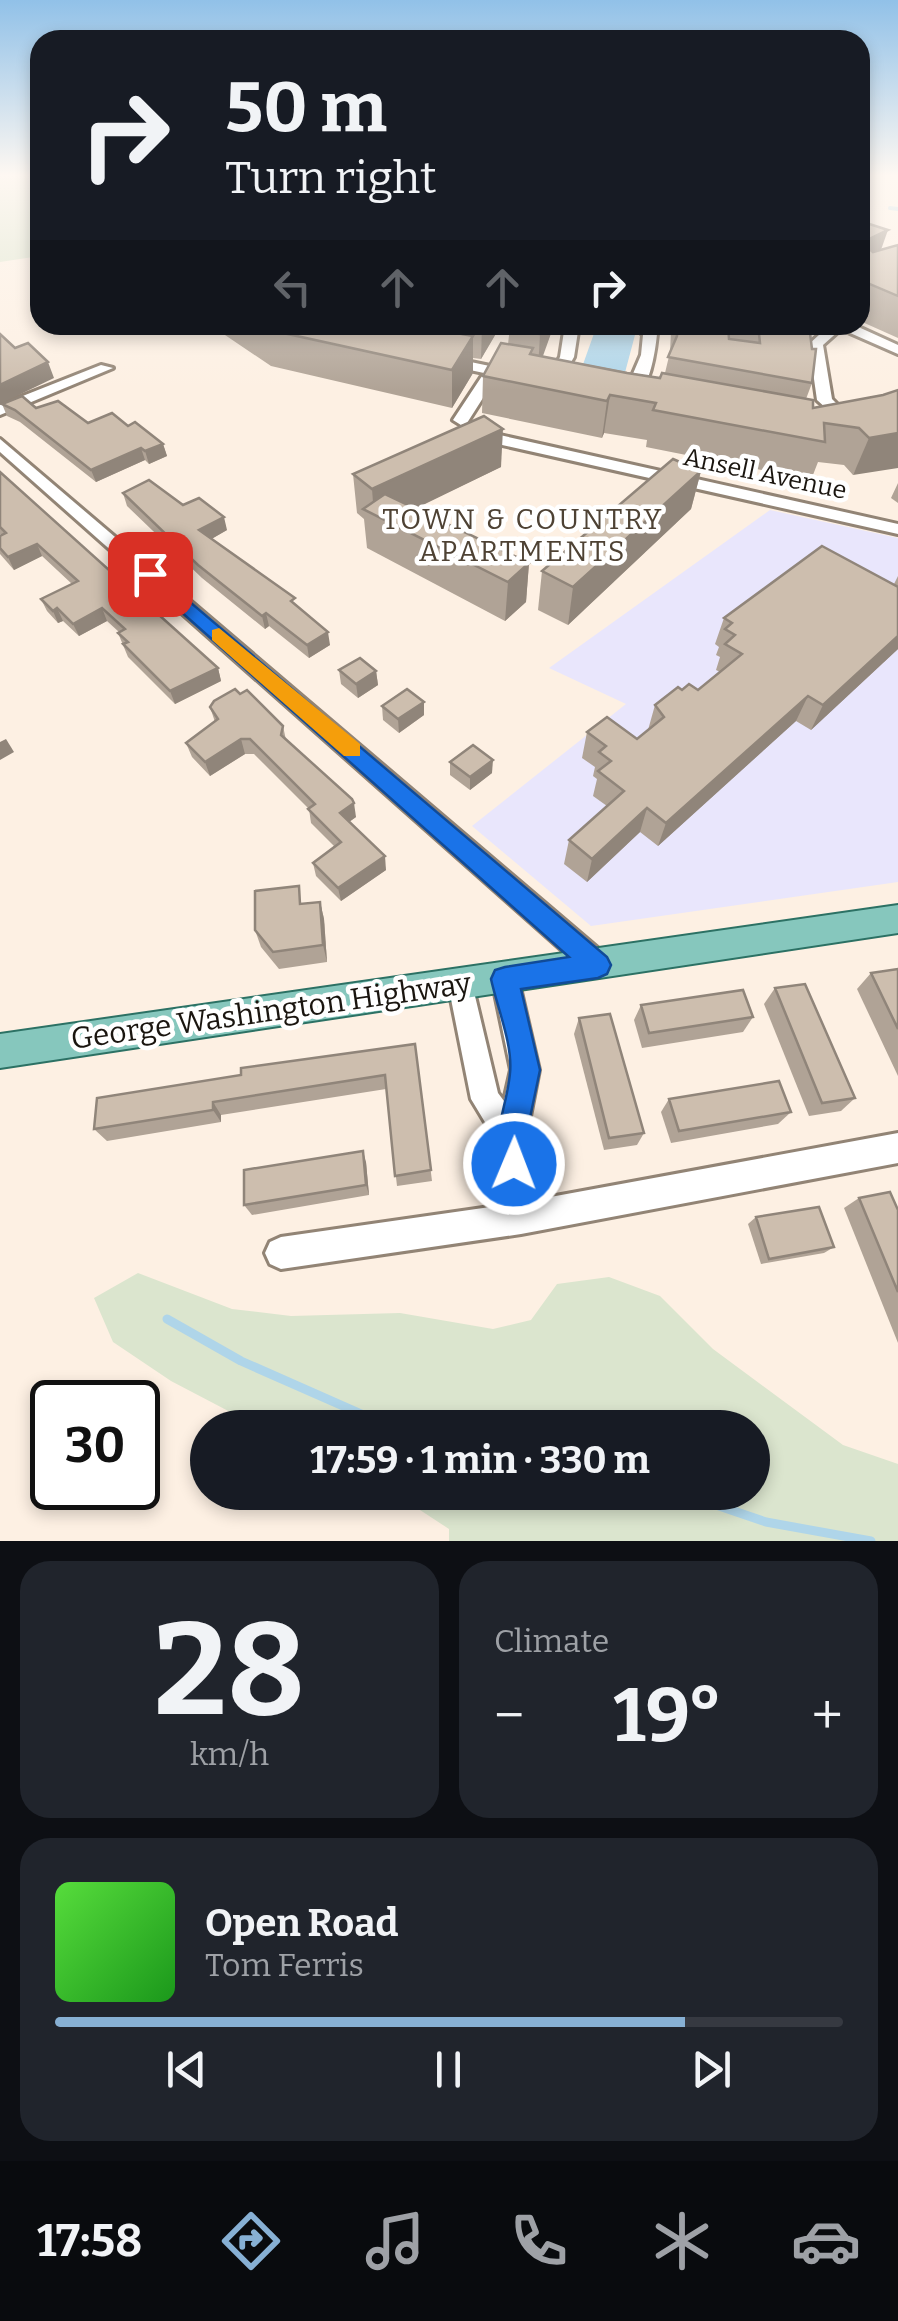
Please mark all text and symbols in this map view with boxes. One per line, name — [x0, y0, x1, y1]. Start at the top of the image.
text: 50 m — [225, 66, 387, 150]
icon: right — [60, 70, 190, 200]
text: Turn right — [225, 151, 437, 205]
icon: left — [265, 260, 320, 315]
icon: ahead — [370, 260, 425, 315]
icon: ahead — [475, 260, 530, 315]
icon: right — [580, 260, 635, 315]
street label: Ansell Avenue — [681, 442, 849, 506]
district label: TOWN & COUNTRY APARTMENTS — [382, 503, 664, 568]
pin — [108, 532, 193, 617]
icon: arrive — [123, 547, 178, 602]
street label: George Washington Highway — [69, 965, 474, 1057]
position arrow — [462, 1112, 566, 1216]
speed limit sign: 30 — [30, 1380, 160, 1510]
text: 17:59 · 1 min · 330 m — [310, 1437, 650, 1483]
text: 28 — [154, 1592, 305, 1748]
text: Climate — [494, 1622, 609, 1660]
text: 19° — [613, 1671, 723, 1761]
text: − — [494, 1683, 524, 1749]
text: + — [812, 1683, 843, 1749]
text: km/h — [190, 1735, 269, 1773]
text: Open Road — [205, 1900, 398, 1946]
text: Tom Ferris — [205, 1946, 364, 1984]
icon: previous — [159, 2042, 214, 2097]
icon: pause — [421, 2042, 476, 2097]
icon: next — [684, 2042, 739, 2097]
icon: directions — [216, 2206, 286, 2276]
icon: music — [360, 2206, 430, 2276]
icon: phone — [504, 2206, 574, 2276]
icon: climate — [647, 2206, 717, 2276]
icon: car — [791, 2206, 861, 2276]
text: 17:58 — [37, 2214, 142, 2268]

